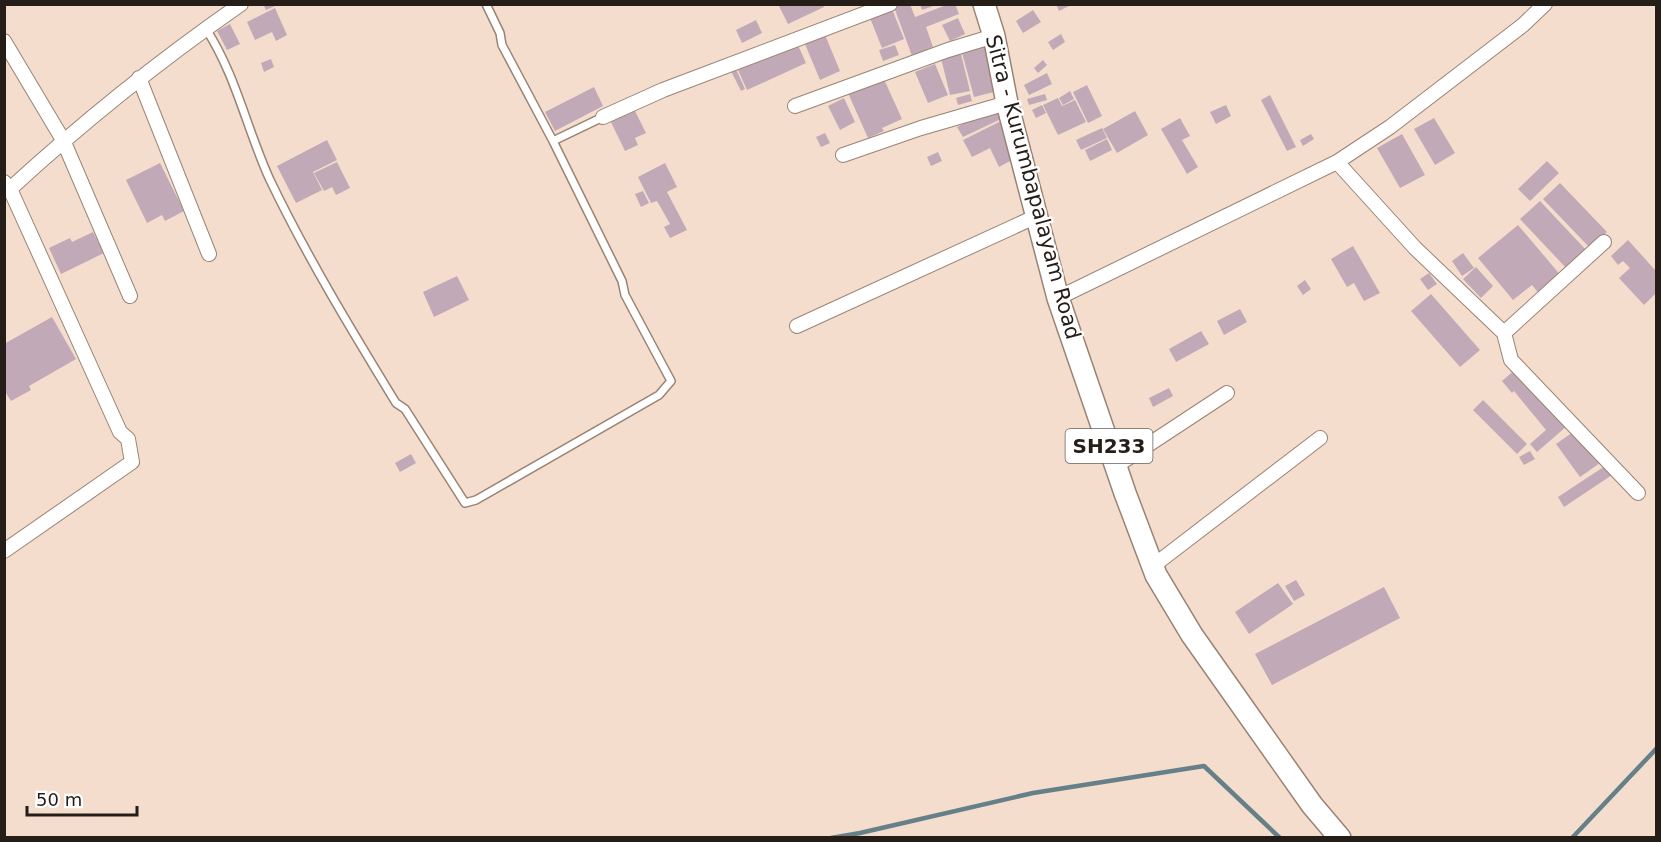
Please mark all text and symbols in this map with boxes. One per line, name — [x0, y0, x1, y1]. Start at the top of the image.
street label: Sitra - Kurumbapalayam Road — [981, 32, 1085, 342]
road number: SH233 — [1066, 429, 1152, 463]
scale bar — [27, 779, 136, 817]
text: 50 m — [36, 789, 82, 810]

